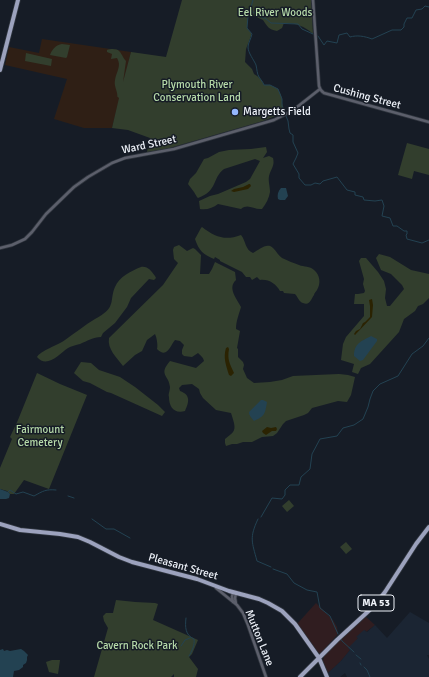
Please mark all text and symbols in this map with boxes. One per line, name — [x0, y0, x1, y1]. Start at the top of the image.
park label: Eel River Woods — [238, 6, 312, 20]
park label: Plymouth River Conservation Land — [153, 78, 241, 104]
street label: Cushing Street — [332, 82, 402, 112]
place label: Margetts Field — [243, 105, 311, 119]
marker: Margetts Field — [230, 107, 240, 117]
street label: Ward Street — [121, 133, 177, 157]
park label: Fairmount Cemetery — [16, 423, 64, 449]
street label: Pleasant Street — [147, 551, 219, 583]
road number: MA 53 — [358, 595, 394, 611]
street label: Mutton Lane — [242, 608, 276, 668]
park label: Cavern Rock Park — [96, 639, 178, 653]

